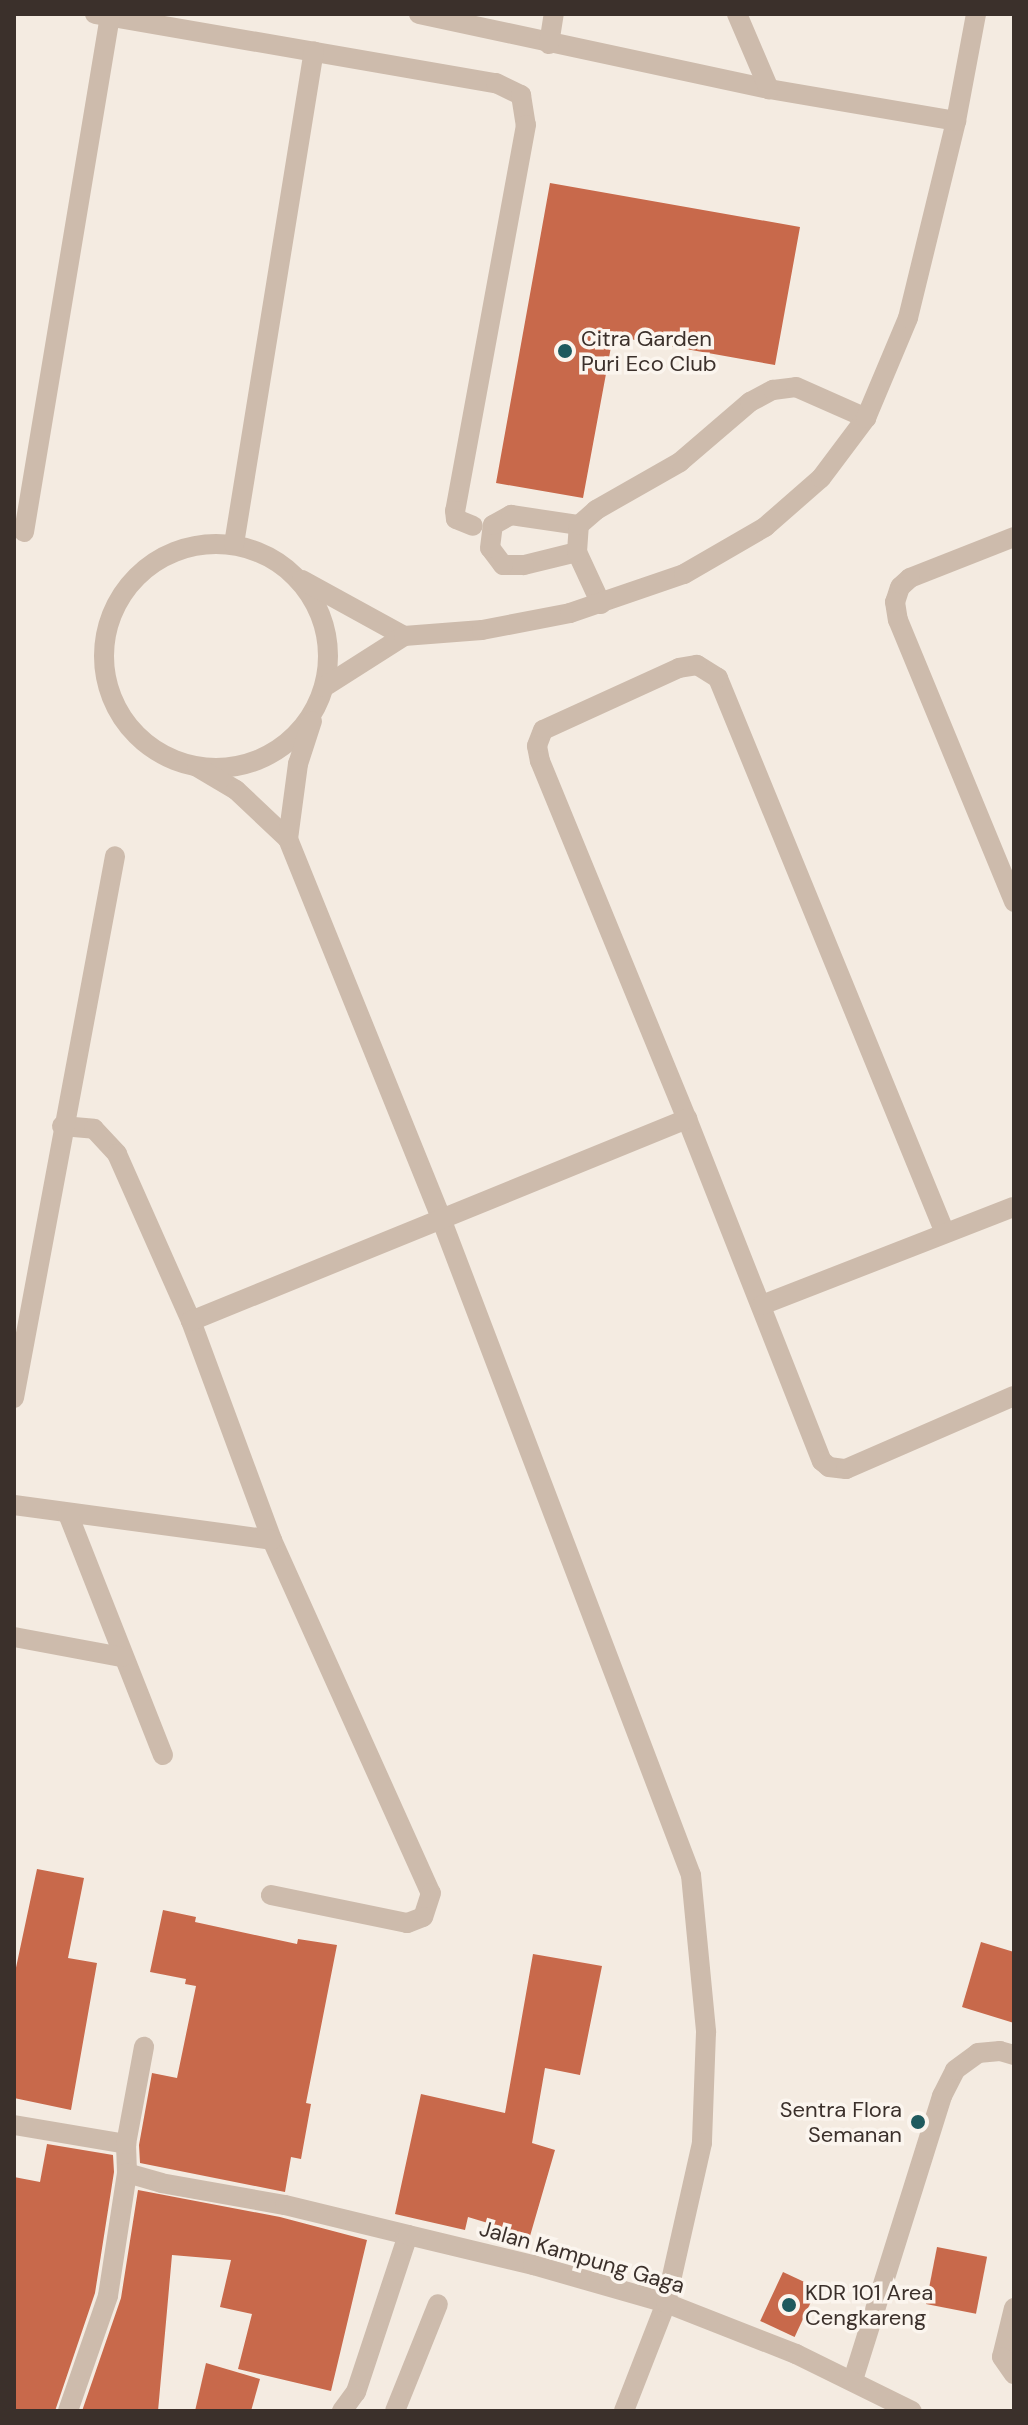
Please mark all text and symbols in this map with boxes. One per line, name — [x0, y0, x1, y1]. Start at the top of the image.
place label: Citra Garden Puri Eco Club — [581, 325, 717, 376]
marker: Citra Garden Puri Eco Club — [556, 342, 574, 360]
place label: Sentra Flora Semanan — [780, 2096, 902, 2148]
marker: Sentra Flora Semanan — [909, 2113, 927, 2131]
street label: Jalan Kampung Gaga — [476, 2215, 688, 2299]
place label: KDR 101 Area Cengkareng — [805, 2279, 933, 2330]
marker: KDR 101 Area Cengkareng — [780, 2296, 798, 2314]

